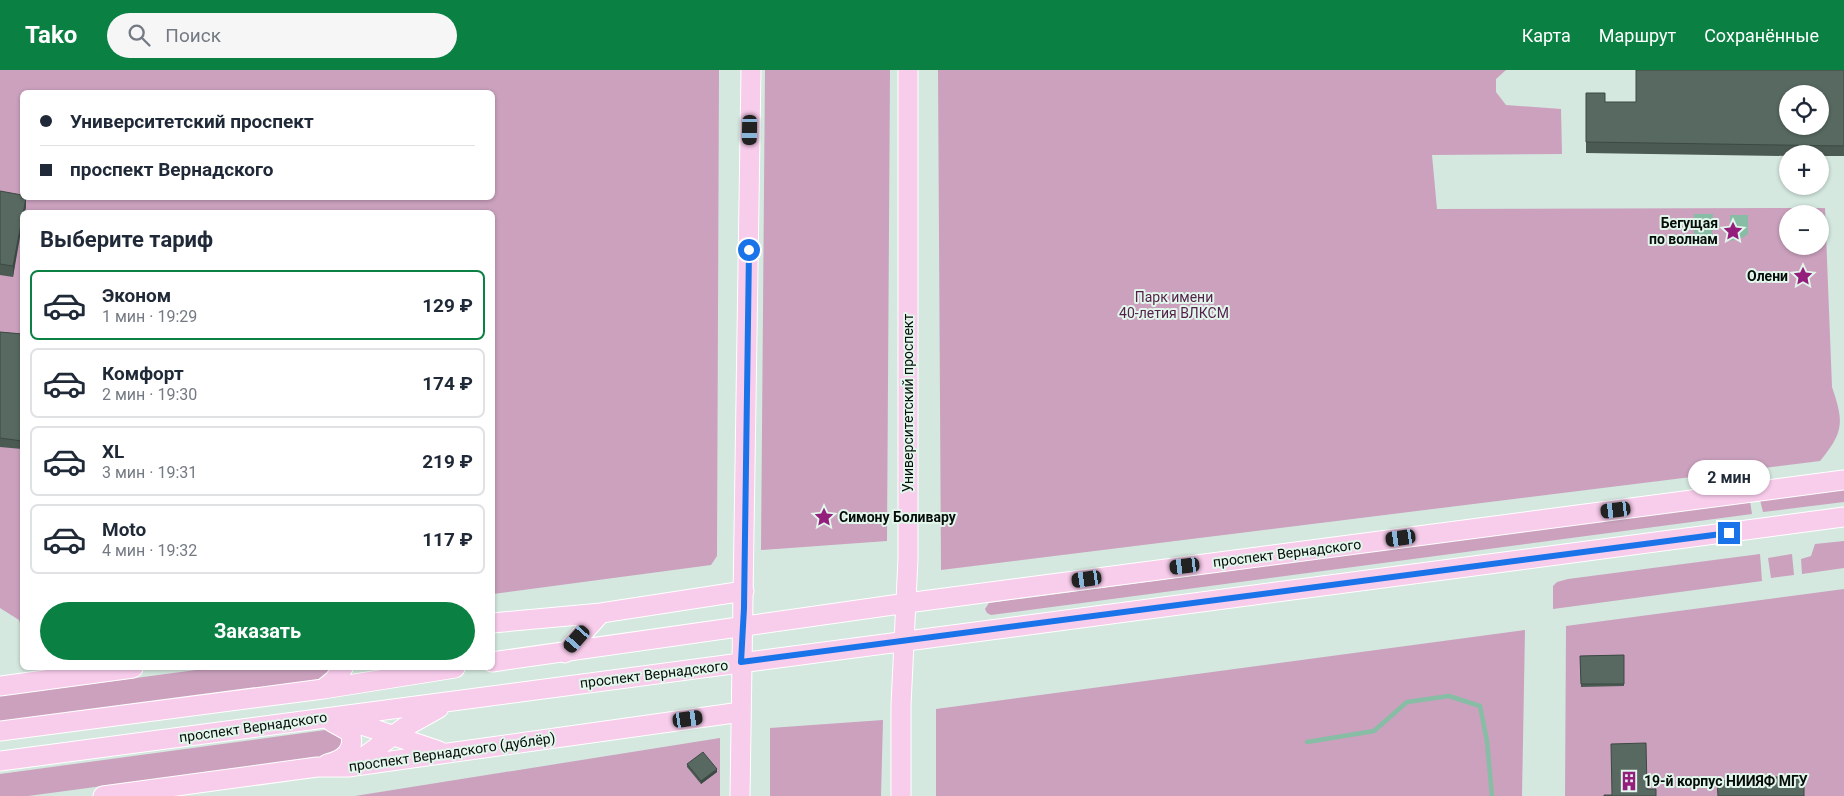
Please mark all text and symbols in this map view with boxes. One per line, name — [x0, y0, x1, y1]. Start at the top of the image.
search box — [107, 13, 457, 58]
text: Tako — [25, 21, 77, 49]
icon: search — [125, 21, 153, 49]
text: Поиск — [165, 24, 221, 47]
text: Карта — [1522, 25, 1571, 46]
text: Маршрут — [1599, 25, 1676, 46]
text: Сохранённые — [1704, 25, 1819, 46]
map controls — [1779, 85, 1829, 255]
button: locate — [1779, 85, 1829, 135]
text: Университетский проспект — [70, 110, 314, 133]
car — [742, 115, 757, 145]
button: + — [1779, 145, 1829, 195]
text: проспект Вернадского — [70, 158, 274, 181]
button: − — [1779, 205, 1829, 255]
place label: Бегущая по волнам — [1649, 215, 1718, 247]
place icon: Бегущая по волнам — [1722, 220, 1744, 242]
text: Выберите тариф — [40, 227, 213, 252]
route start — [738, 239, 760, 261]
place icon: Олени — [1792, 265, 1814, 287]
place label: Олени — [1747, 268, 1788, 284]
icon: car — [42, 283, 87, 328]
text: Эконом — [102, 284, 171, 307]
park label: Парк имени 40-летия ВЛКСМ — [1119, 289, 1229, 321]
text: 129 ₽ — [422, 294, 473, 317]
text: 1 мин · 19:29 — [102, 307, 197, 326]
street label: Университетский проспект — [900, 314, 916, 492]
icon: car — [42, 361, 87, 406]
text: Комфорт — [102, 362, 184, 385]
text: 174 ₽ — [422, 372, 473, 395]
text: 2 мин · 19:30 — [102, 385, 197, 404]
icon: car — [42, 439, 87, 484]
text: XL — [102, 440, 124, 463]
text: 219 ₽ — [422, 450, 473, 473]
callout: 2 мин — [1688, 460, 1770, 496]
text: 3 мин · 19:31 — [102, 463, 197, 482]
text: 2 мин — [1707, 468, 1751, 487]
car — [1600, 501, 1631, 519]
place icon: Симону Боливару — [813, 506, 835, 528]
place label: Симону Боливару — [839, 509, 957, 525]
icon: car — [42, 517, 87, 562]
text: Moto — [102, 518, 146, 541]
route end — [1718, 522, 1740, 544]
text: 117 ₽ — [422, 528, 473, 551]
car — [1385, 528, 1416, 548]
street label: проспект Вернадского — [1212, 536, 1362, 570]
text: 4 мин · 19:32 — [102, 541, 197, 560]
car — [1169, 557, 1200, 575]
car — [1071, 569, 1102, 589]
button: Заказать — [40, 602, 475, 660]
car — [561, 623, 592, 655]
street label: проспект Вернадского — [579, 657, 729, 691]
street label: проспект Вернадского — [178, 709, 328, 745]
car — [672, 709, 703, 729]
street label: проспект Вернадского (дублёр) — [348, 730, 556, 775]
building icon: 19-й корпус НИИЯФ МГУ — [1618, 770, 1640, 792]
place label: 19-й корпус НИИЯФ МГУ — [1644, 773, 1808, 789]

